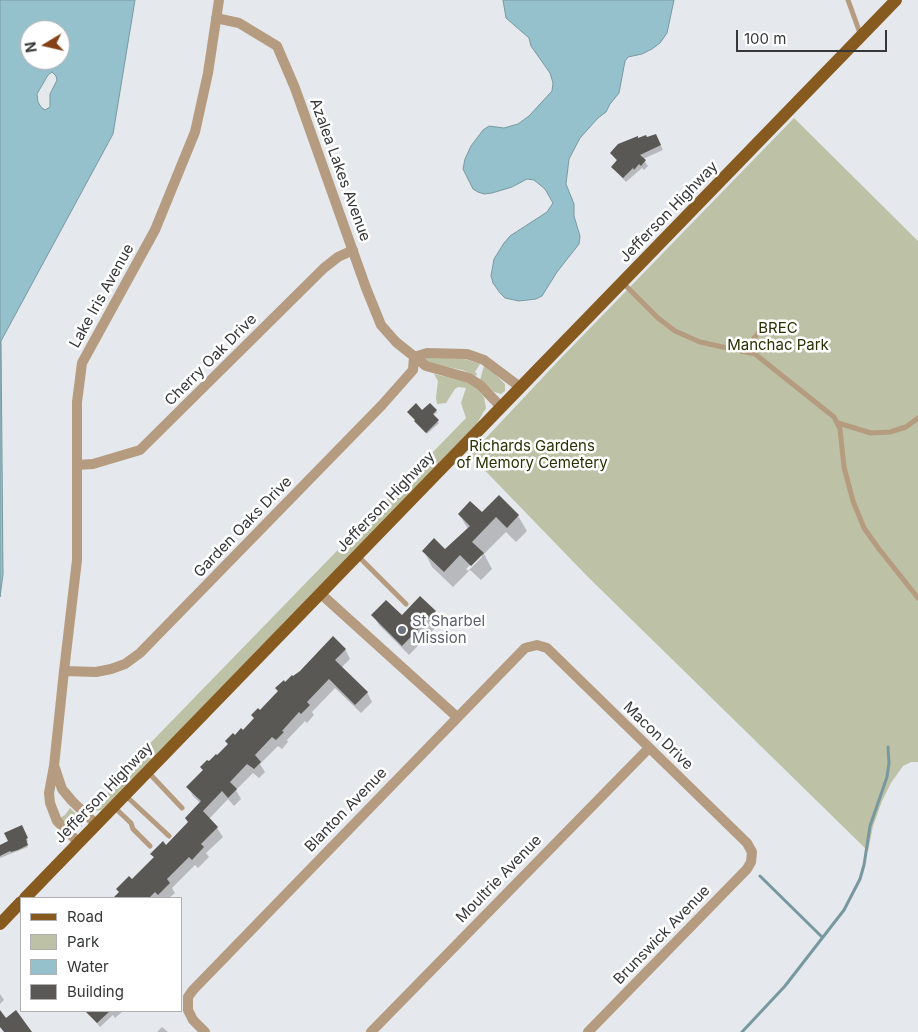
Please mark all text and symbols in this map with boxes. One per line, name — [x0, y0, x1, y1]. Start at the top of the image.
north arrow — [20, 20, 70, 70]
scale bar — [738, 20, 889, 52]
text: 100 m — [744, 29, 786, 48]
text: N — [21, 41, 40, 54]
street label: Azalea Lakes Avenue — [306, 96, 374, 244]
street label: Jefferson Highway — [616, 158, 722, 266]
street label: Lake Iris Avenue — [66, 241, 138, 351]
street label: Cherry Oak Drive — [161, 310, 261, 410]
park label: BREC Manchac Park — [727, 319, 829, 354]
park label: Richards Gardens of Memory Cemetery — [456, 437, 608, 472]
street label: Jefferson Highway — [333, 448, 439, 556]
street label: Garden Oaks Drive — [190, 473, 296, 581]
place label: St Sharbel Mission — [412, 612, 485, 647]
marker: St Sharbel Mission — [396, 624, 408, 636]
street label: Macon Drive — [619, 698, 697, 774]
street label: Jefferson Highway — [51, 739, 157, 847]
street label: Blanton Avenue — [301, 764, 391, 856]
street label: Moultrie Avenue — [452, 831, 546, 927]
street label: Brunswick Avenue — [610, 882, 714, 988]
legend — [20, 897, 182, 1012]
text: Road — [67, 907, 103, 926]
text: Park — [67, 932, 99, 951]
text: Water — [67, 957, 109, 976]
text: Building — [67, 982, 124, 1001]

